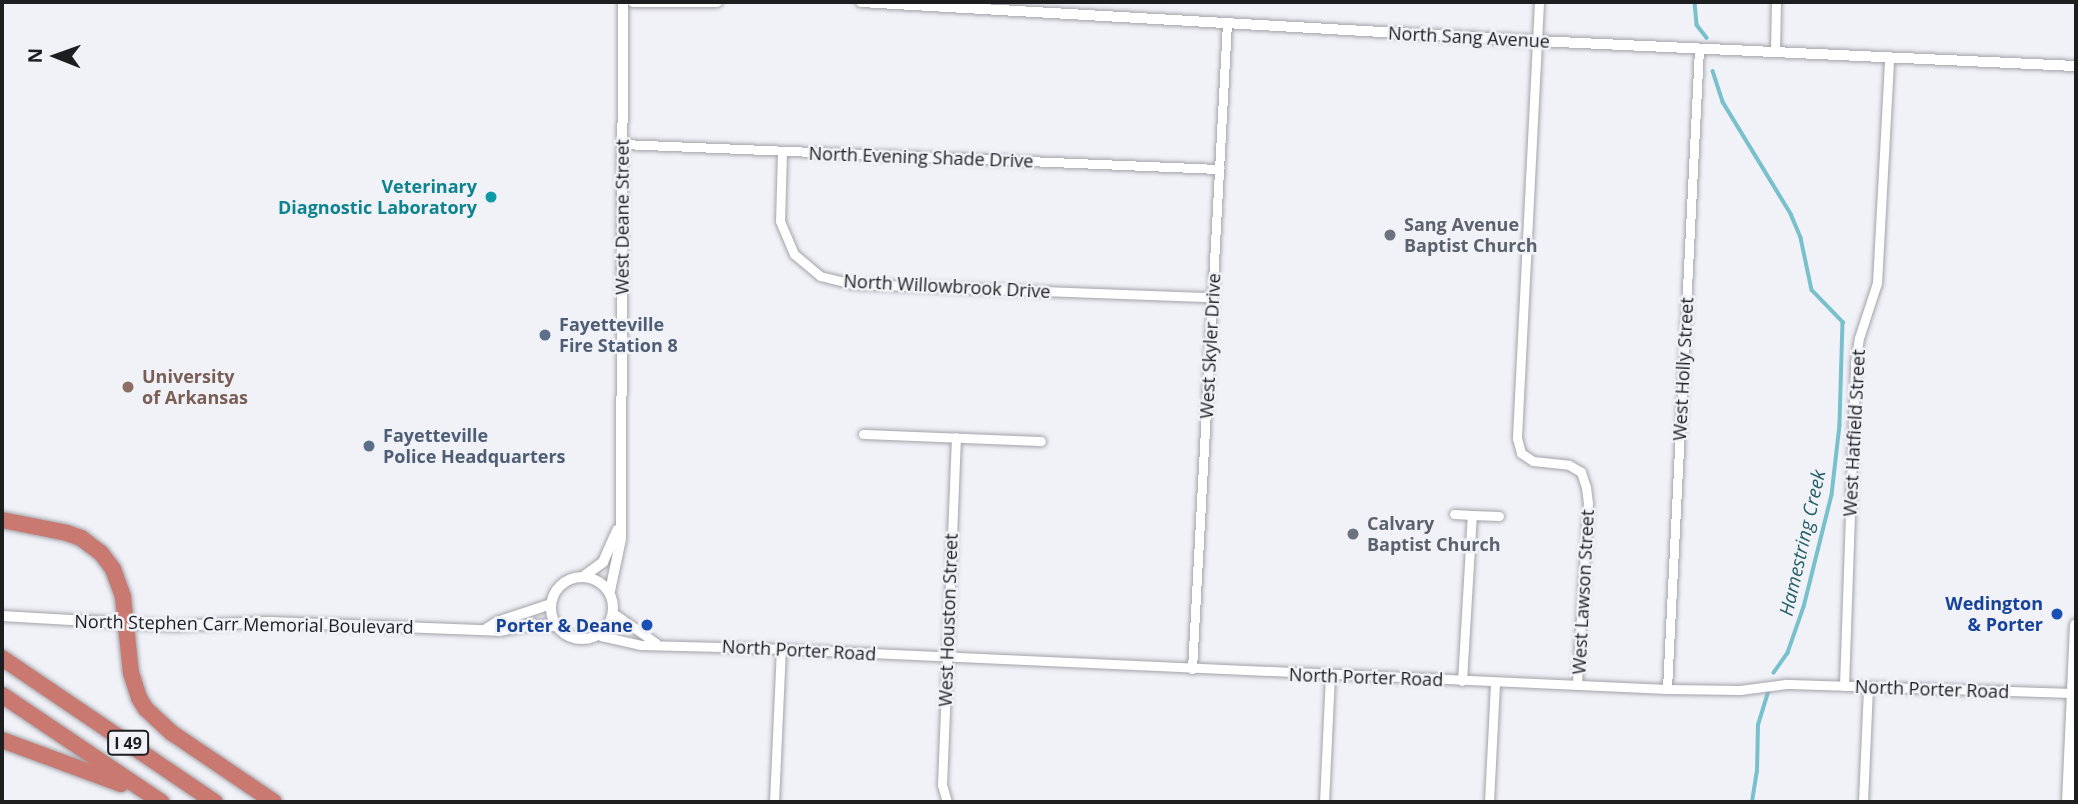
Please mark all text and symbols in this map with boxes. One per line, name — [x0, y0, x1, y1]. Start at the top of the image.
north arrow — [21, 21, 91, 91]
street label: North Sang Avenue — [1388, 22, 1550, 52]
text: N — [22, 48, 48, 64]
street label: West Deane Street — [611, 139, 633, 295]
street label: North Evening Shade Drive — [808, 142, 1034, 172]
place label: Veterinary Diagnostic Laboratory — [278, 176, 477, 218]
marker: Veterinary Diagnostic Laboratory — [483, 189, 499, 205]
place label: Sang Avenue Baptist Church — [1404, 214, 1537, 256]
marker: Sang Avenue Baptist Church — [1382, 227, 1398, 243]
street label: North Willowbrook Drive — [843, 270, 1051, 302]
street label: West Skyler Drive — [1195, 273, 1225, 419]
street label: West Holly Street — [1668, 297, 1698, 441]
place label: Fayetteville Fire Station 8 — [559, 314, 678, 356]
marker: Fayetteville Fire Station 8 — [537, 327, 553, 343]
street label: West Hatfield Street — [1839, 349, 1869, 517]
place label: University of Arkansas — [142, 366, 248, 408]
marker: University of Arkansas — [120, 379, 136, 395]
place label: Fayetteville Police Headquarters — [383, 425, 566, 467]
marker: Fayetteville Police Headquarters — [361, 438, 377, 454]
water label: Hamestring Creek — [1775, 468, 1831, 618]
street label: West Lawson Street — [1568, 509, 1598, 675]
place label: Calvary Baptist Church — [1367, 513, 1500, 556]
marker: Calvary Baptist Church — [1345, 526, 1361, 542]
street label: West Houston Street — [934, 533, 962, 707]
place label: Wedington & Porter — [1945, 593, 2043, 636]
marker: Wedington & Porter — [2049, 606, 2065, 622]
street label: North Stephen Carr Memorial Boulevard — [74, 610, 414, 638]
place label: Porter & Deane — [496, 614, 633, 636]
marker: Porter & Deane — [639, 617, 655, 633]
street label: North Porter Road — [721, 635, 877, 665]
street label: North Porter Road — [1288, 664, 1444, 690]
street label: North Porter Road — [1854, 676, 2010, 702]
road number: I 49 — [107, 730, 149, 756]

